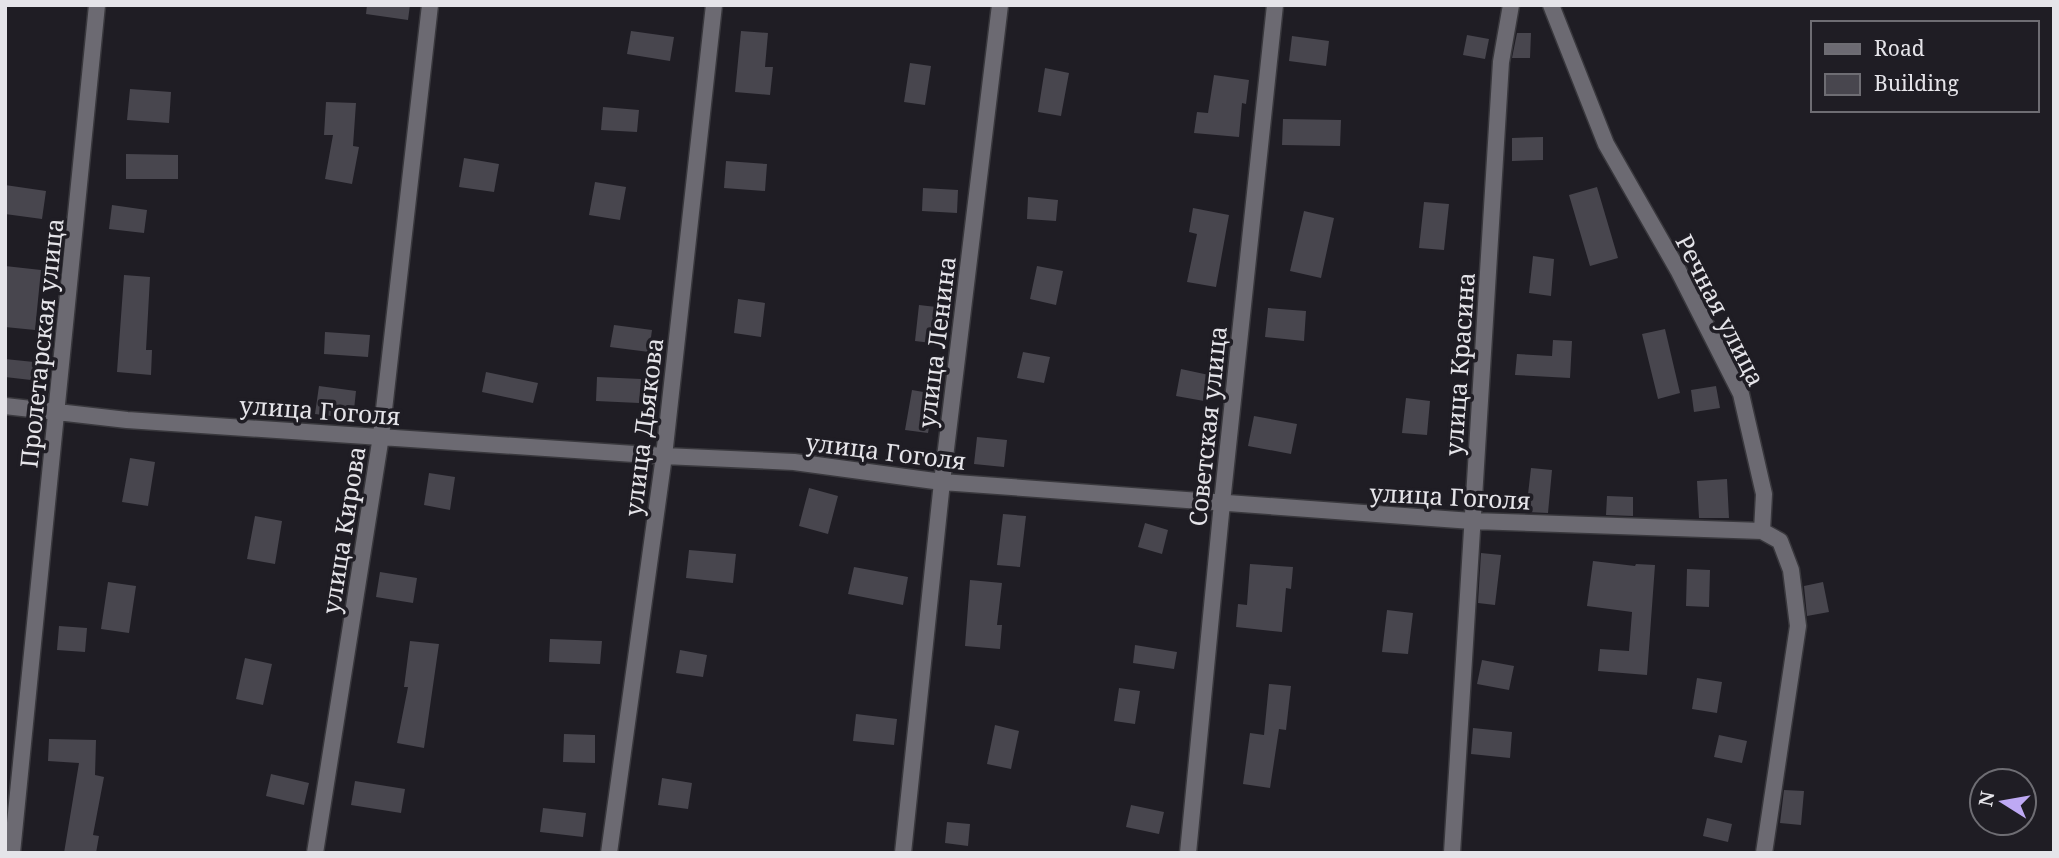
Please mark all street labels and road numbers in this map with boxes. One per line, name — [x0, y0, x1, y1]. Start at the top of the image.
street label: Пролетарская улица — [11, 216, 71, 470]
street label: Речная улица — [1669, 228, 1773, 392]
street label: улица Ленина — [909, 254, 963, 430]
street label: улица Красина — [1436, 271, 1482, 457]
street label: Советская улица — [1180, 324, 1234, 528]
street label: улица Дьякова — [616, 336, 670, 518]
street label: улица Гоголя — [238, 388, 402, 432]
street label: улица Гоголя — [804, 425, 968, 477]
street label: улица Кирова — [313, 444, 373, 616]
street label: улица Гоголя — [1369, 475, 1531, 517]

